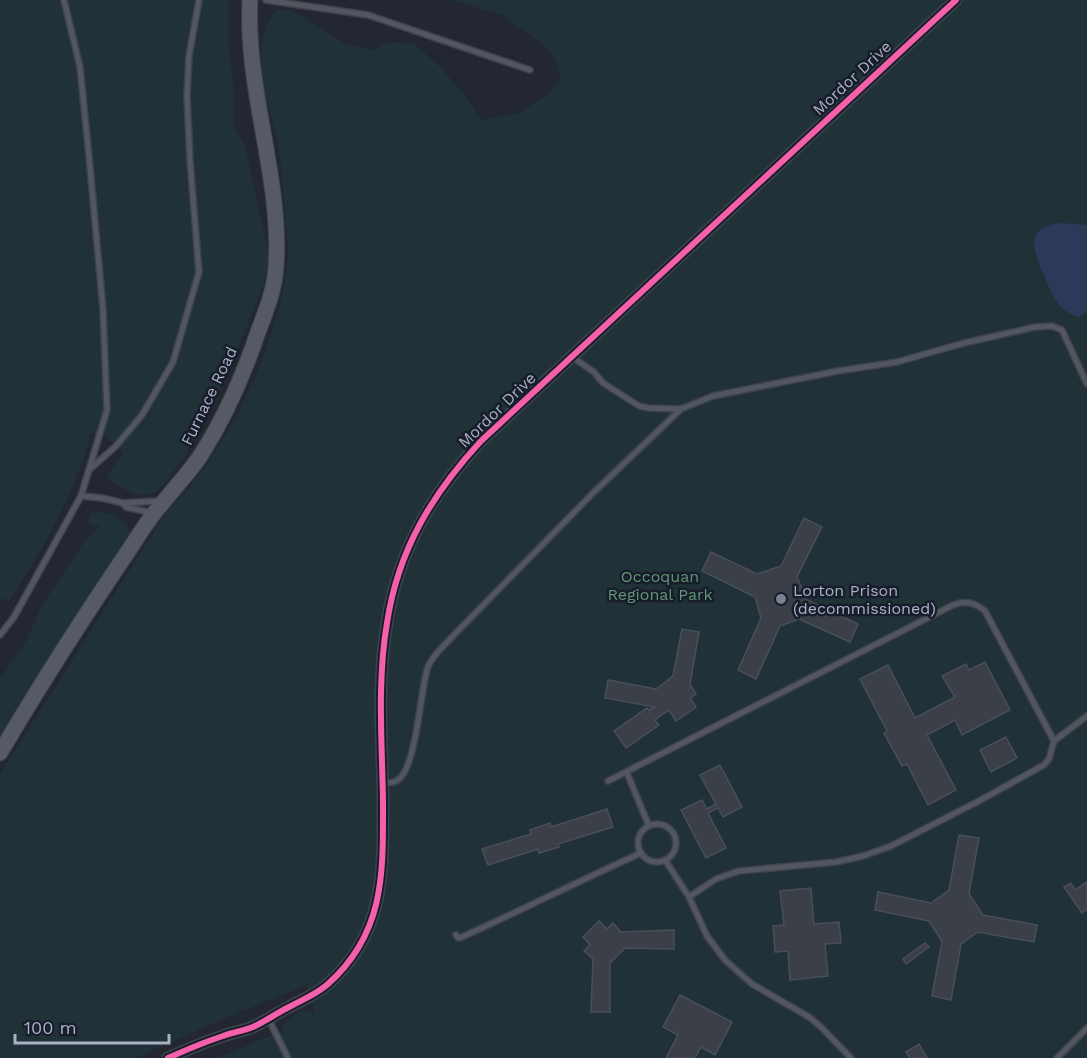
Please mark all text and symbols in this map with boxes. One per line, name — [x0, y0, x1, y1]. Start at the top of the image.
street label: Mordor Drive — [809, 37, 895, 119]
street label: Furnace Road — [177, 344, 241, 448]
street label: Mordor Drive — [454, 368, 540, 452]
park label: Occoquan Regional Park — [607, 567, 713, 604]
place label: Lorton Prison (decommissioned) — [793, 581, 936, 618]
marker: Lorton Prison (decommissioned) — [774, 592, 788, 606]
scale bar — [15, 1007, 170, 1045]
text: 100 m — [24, 1017, 77, 1038]

